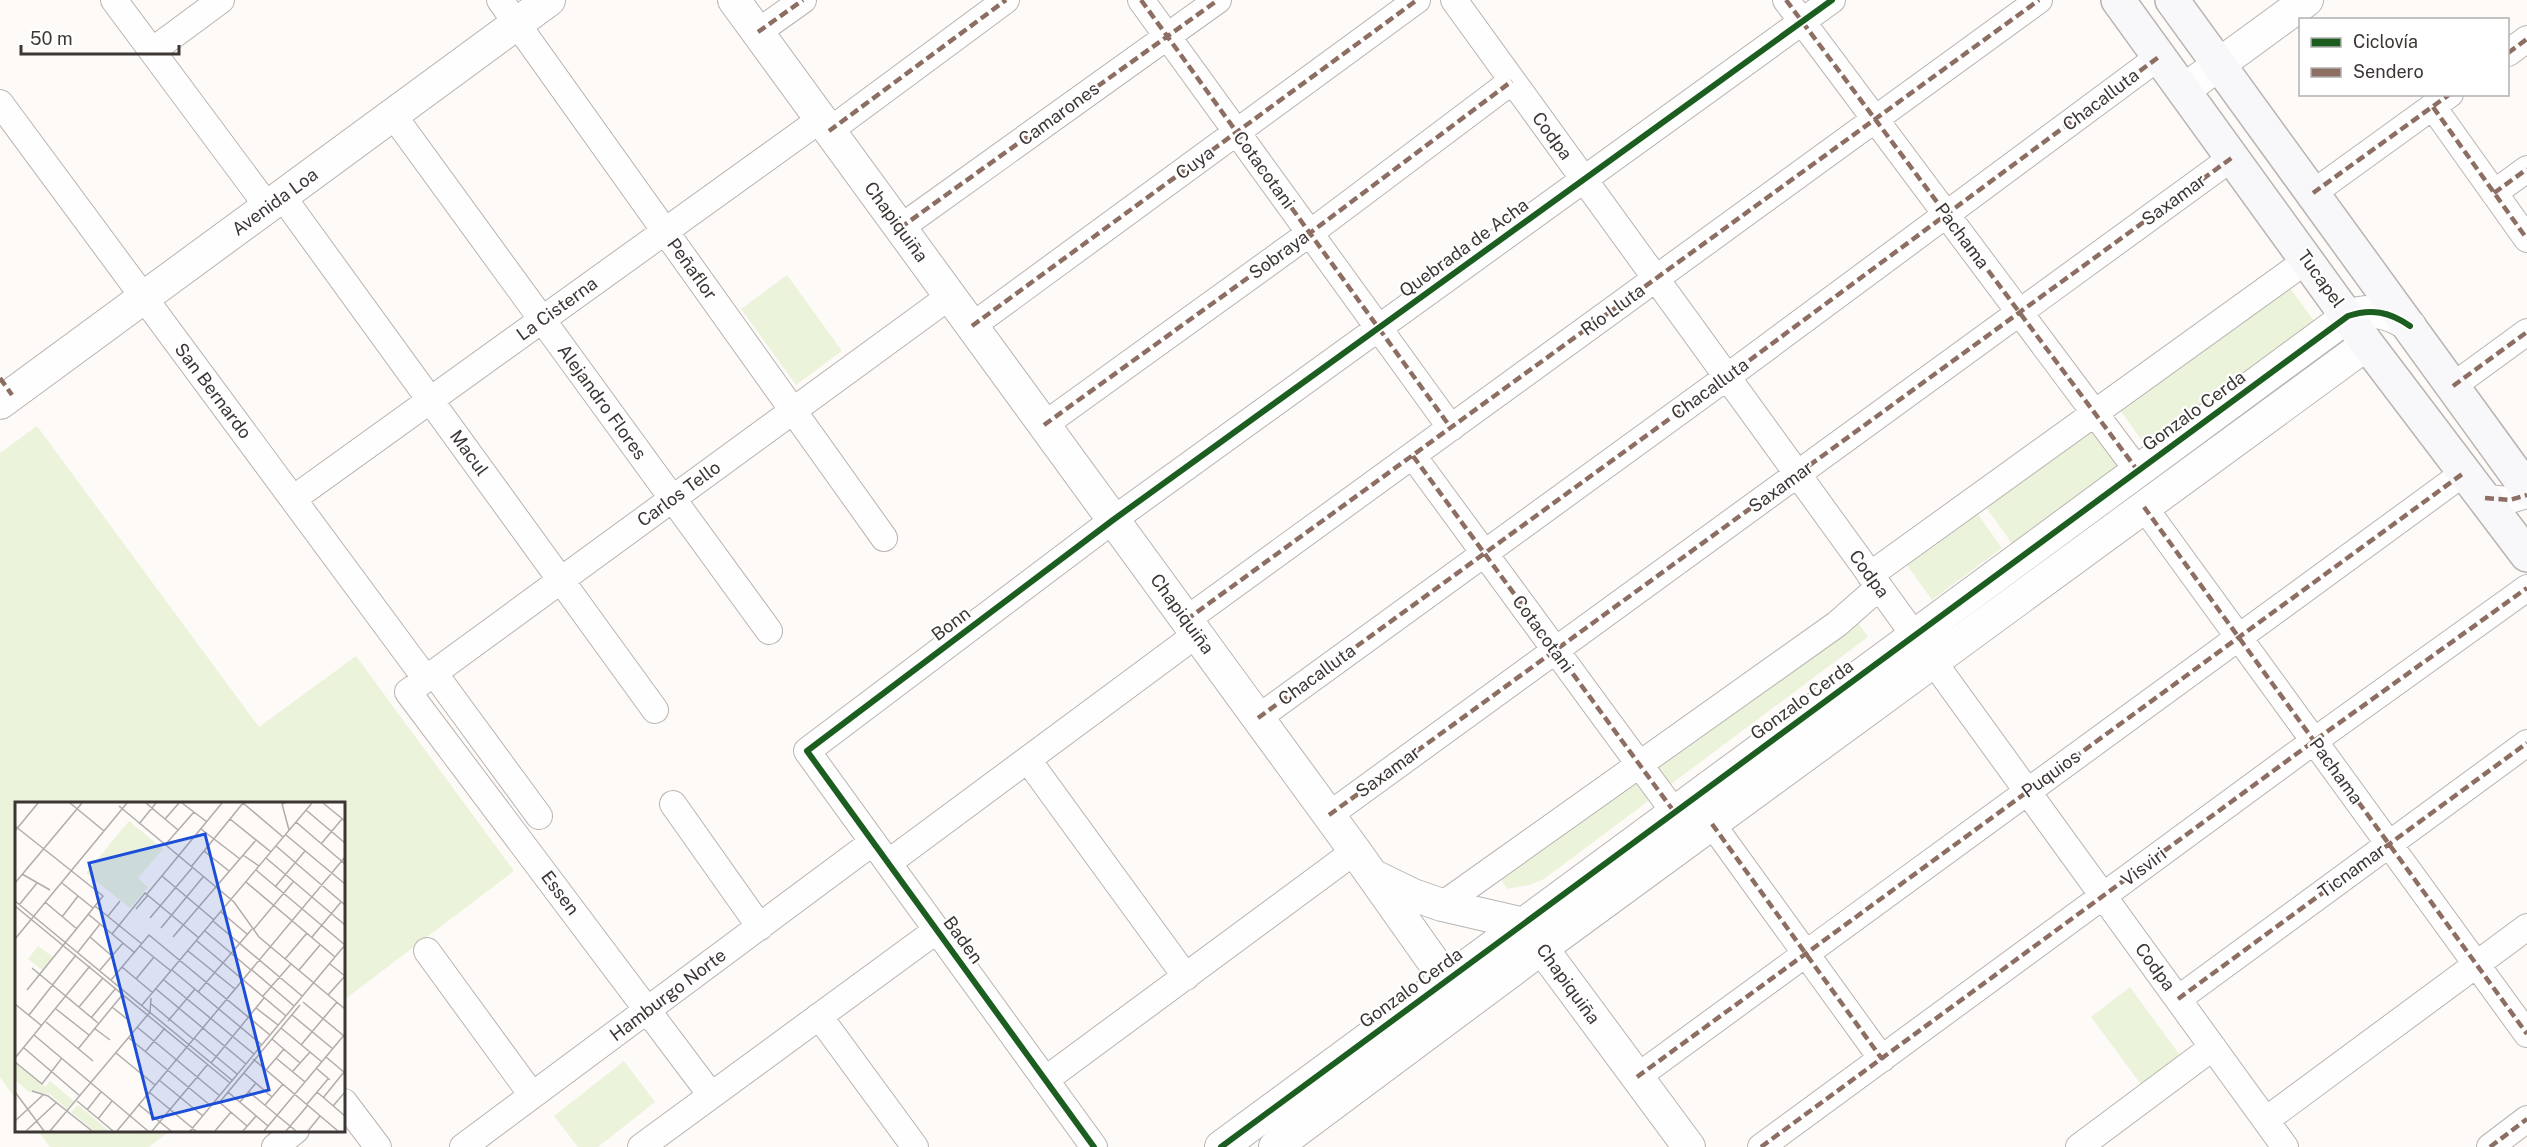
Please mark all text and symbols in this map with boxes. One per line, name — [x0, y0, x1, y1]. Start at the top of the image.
scale bar — [21, 18, 178, 56]
legend — [2299, 18, 2509, 96]
text: 50 m — [30, 28, 73, 49]
text: Ciclovía — [2353, 31, 2418, 52]
text: Sendero — [2353, 61, 2424, 82]
street label: Chacalluta — [2058, 64, 2143, 135]
street label: Camarones — [1014, 77, 1103, 150]
street label: Codpa — [1528, 108, 1577, 164]
street label: Cotacotani — [1229, 127, 1299, 212]
street label: Cuya — [1171, 142, 1218, 183]
street label: Avenida Loa — [228, 163, 322, 240]
street label: Saxamar — [2138, 169, 2210, 230]
street label: Chapiquiña — [860, 177, 933, 266]
street label: Quebrada de Acha — [1395, 194, 1532, 301]
street label: Pachama — [1931, 199, 1994, 273]
street label: Sobraya — [1245, 226, 1313, 283]
street label: Peñaflor — [663, 234, 722, 304]
street label: Tucapel — [2293, 246, 2349, 312]
street label: La Cisterna — [512, 272, 601, 345]
street label: Río Lluta — [1577, 279, 1649, 340]
street label: San Bernardo — [171, 339, 256, 443]
street label: Alejandro Flores — [554, 340, 651, 463]
street label: Chacalluta — [1667, 354, 1752, 424]
street label: Gonzalo Cerda — [2138, 366, 2249, 455]
street label: Macul — [446, 426, 493, 480]
street label: Carlos Tello — [633, 456, 724, 531]
street label: Saxamar — [1745, 456, 1817, 517]
street label: Codpa — [1845, 546, 1894, 602]
street label: Chapiquiña — [1146, 569, 1219, 658]
street label: Cotacotani — [1508, 591, 1578, 676]
street label: Bonn — [927, 602, 974, 645]
street label: Chacalluta — [1274, 640, 1359, 710]
street label: Gonzalo Cerda — [1746, 655, 1857, 744]
street label: Pachama — [2305, 734, 2367, 808]
street label: Saxamar — [1352, 741, 1424, 802]
street label: Puquios — [2018, 745, 2084, 802]
inset map — [15, 802, 345, 1132]
street label: Ticnamar — [2314, 839, 2389, 902]
street label: Visviri — [2117, 843, 2170, 890]
street label: Essen — [537, 867, 584, 919]
street label: Baden — [939, 912, 988, 967]
street label: Chapiquiña — [1532, 939, 1605, 1028]
street label: Codpa — [2131, 939, 2180, 995]
street label: Gonzalo Cerda — [1355, 943, 1466, 1032]
street label: Hamburgo Norte — [605, 944, 730, 1045]

